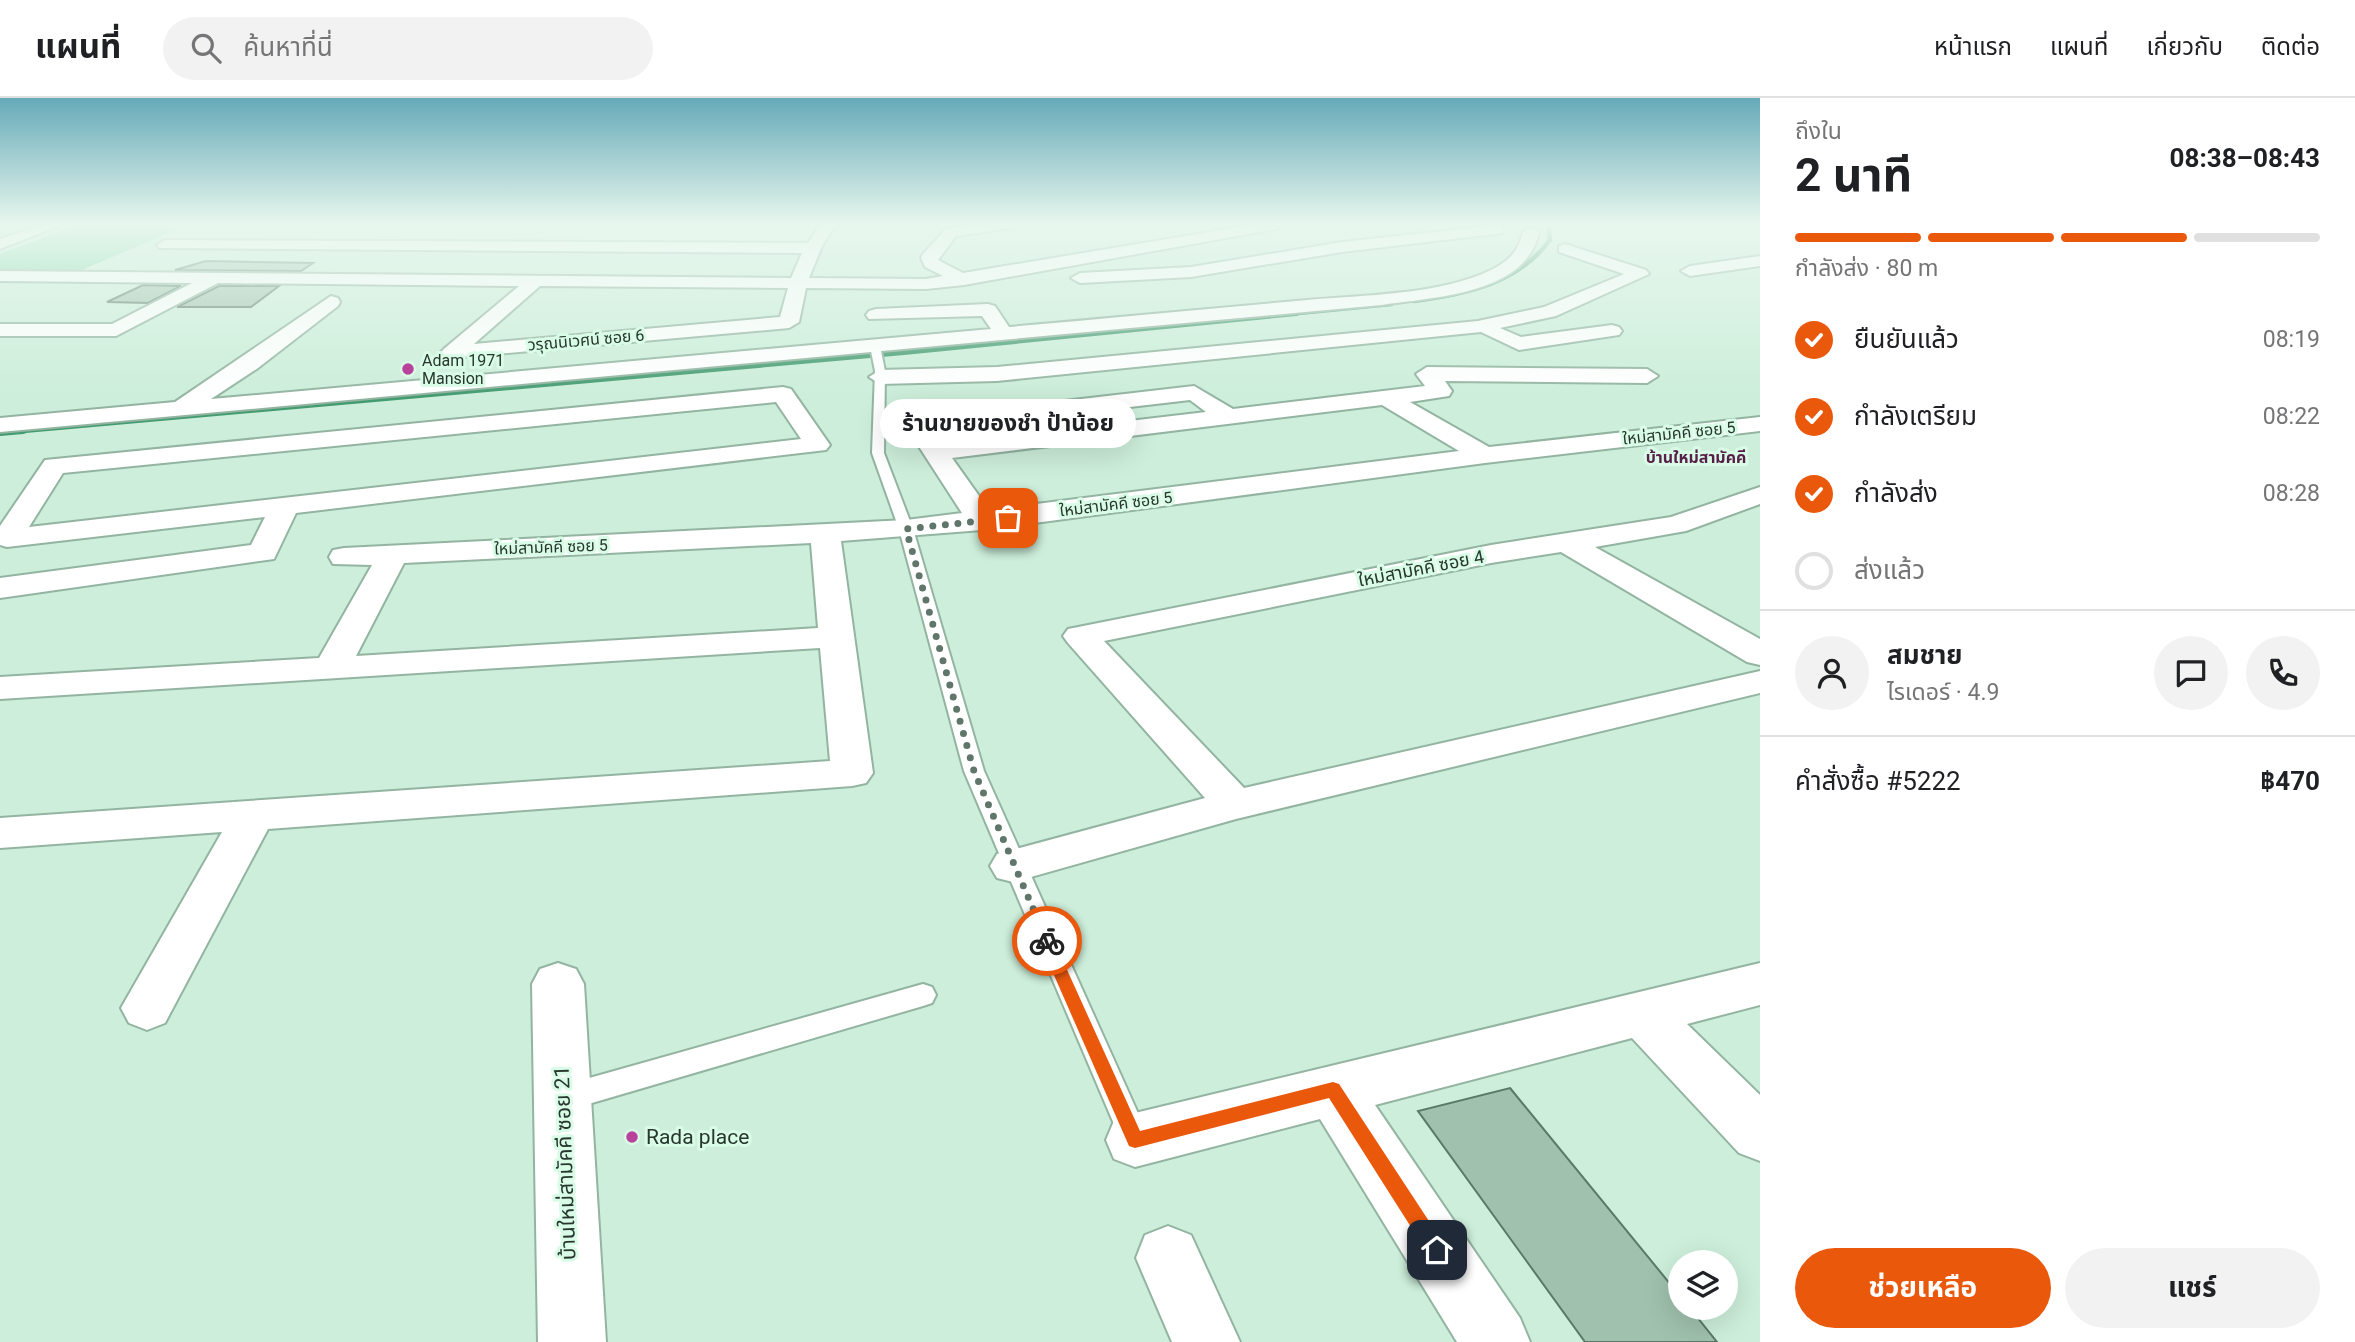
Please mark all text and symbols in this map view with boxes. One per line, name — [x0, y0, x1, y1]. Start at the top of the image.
search box — [163, 17, 653, 80]
text: แผนที่ — [35, 27, 121, 66]
icon: search — [187, 29, 225, 67]
text: ค้นหาที่นี่ — [243, 32, 333, 62]
text: หน้าแรก — [1934, 33, 2012, 61]
text: แผนที่ — [2050, 33, 2108, 61]
text: เกี่ยวกับ — [2146, 33, 2223, 61]
text: ติดต่อ — [2261, 33, 2320, 61]
text: ถึงใน — [1795, 118, 1842, 145]
text: 08:38–08:43 — [2170, 143, 2320, 173]
text: 2 นาที — [1795, 148, 1912, 202]
text: กำลังส่ง · 80 m — [1795, 255, 1938, 282]
icon: check — [1795, 321, 1833, 359]
text: ยืนยันแล้ว — [1854, 324, 1959, 354]
street label: วรุณนิเวศน์ ซอย 6 — [527, 325, 645, 355]
text: 08:19 — [2263, 326, 2320, 353]
place label: Adam 1971 Mansion — [422, 351, 504, 388]
marker: Adam 1971 Mansion — [400, 361, 416, 377]
icon: check — [1795, 398, 1833, 436]
callout: ร้านขายของชำ ป้าน้อย — [880, 399, 1136, 448]
text: กำลังเตรียม — [1854, 401, 1977, 431]
text: 08:22 — [2263, 403, 2320, 430]
text: ร้านขายของชำ ป้าน้อย — [902, 410, 1114, 437]
street label: ใหม่สามัคคี ซอย 5 — [1622, 418, 1736, 448]
district label: บ้านใหม่สามัคคี — [1646, 448, 1746, 467]
icon: check — [1795, 475, 1833, 513]
text: กำลังส่ง — [1854, 478, 1938, 508]
text: 08:28 — [2263, 480, 2320, 507]
pin — [978, 488, 1038, 548]
street label: ใหม่สามัคคี ซอย 5 — [1059, 488, 1173, 520]
icon: bag — [989, 499, 1027, 537]
street label: ใหม่สามัคคี ซอย 5 — [494, 536, 608, 558]
street label: ใหม่สามัคคี ซอย 4 — [1356, 546, 1486, 590]
text: ส่งแล้ว — [1854, 555, 1925, 585]
button: person — [1795, 636, 1869, 710]
button: chat — [2154, 636, 2228, 710]
button: phone — [2246, 636, 2320, 710]
text: สมชาย — [1887, 640, 1963, 670]
text: ไรเดอร์ · 4.9 — [1887, 679, 1999, 706]
text: คำสั่งซื้อ #5222 — [1795, 766, 1961, 796]
text: ฿470 — [2260, 766, 2320, 796]
courier — [1012, 906, 1082, 976]
icon: bike — [1028, 922, 1066, 960]
street label: บ้านใหม่สามัคคี ซอย 21 — [550, 1065, 580, 1261]
place label: Rada place — [646, 1125, 749, 1149]
marker: Rada place — [624, 1129, 640, 1145]
pin — [1407, 1220, 1467, 1280]
icon: home — [1418, 1231, 1456, 1269]
button: ช่วยเหลือ — [1795, 1248, 2051, 1328]
button: แชร์ — [2065, 1248, 2320, 1328]
map controls — [1668, 1250, 1738, 1320]
button: layers — [1668, 1250, 1738, 1320]

